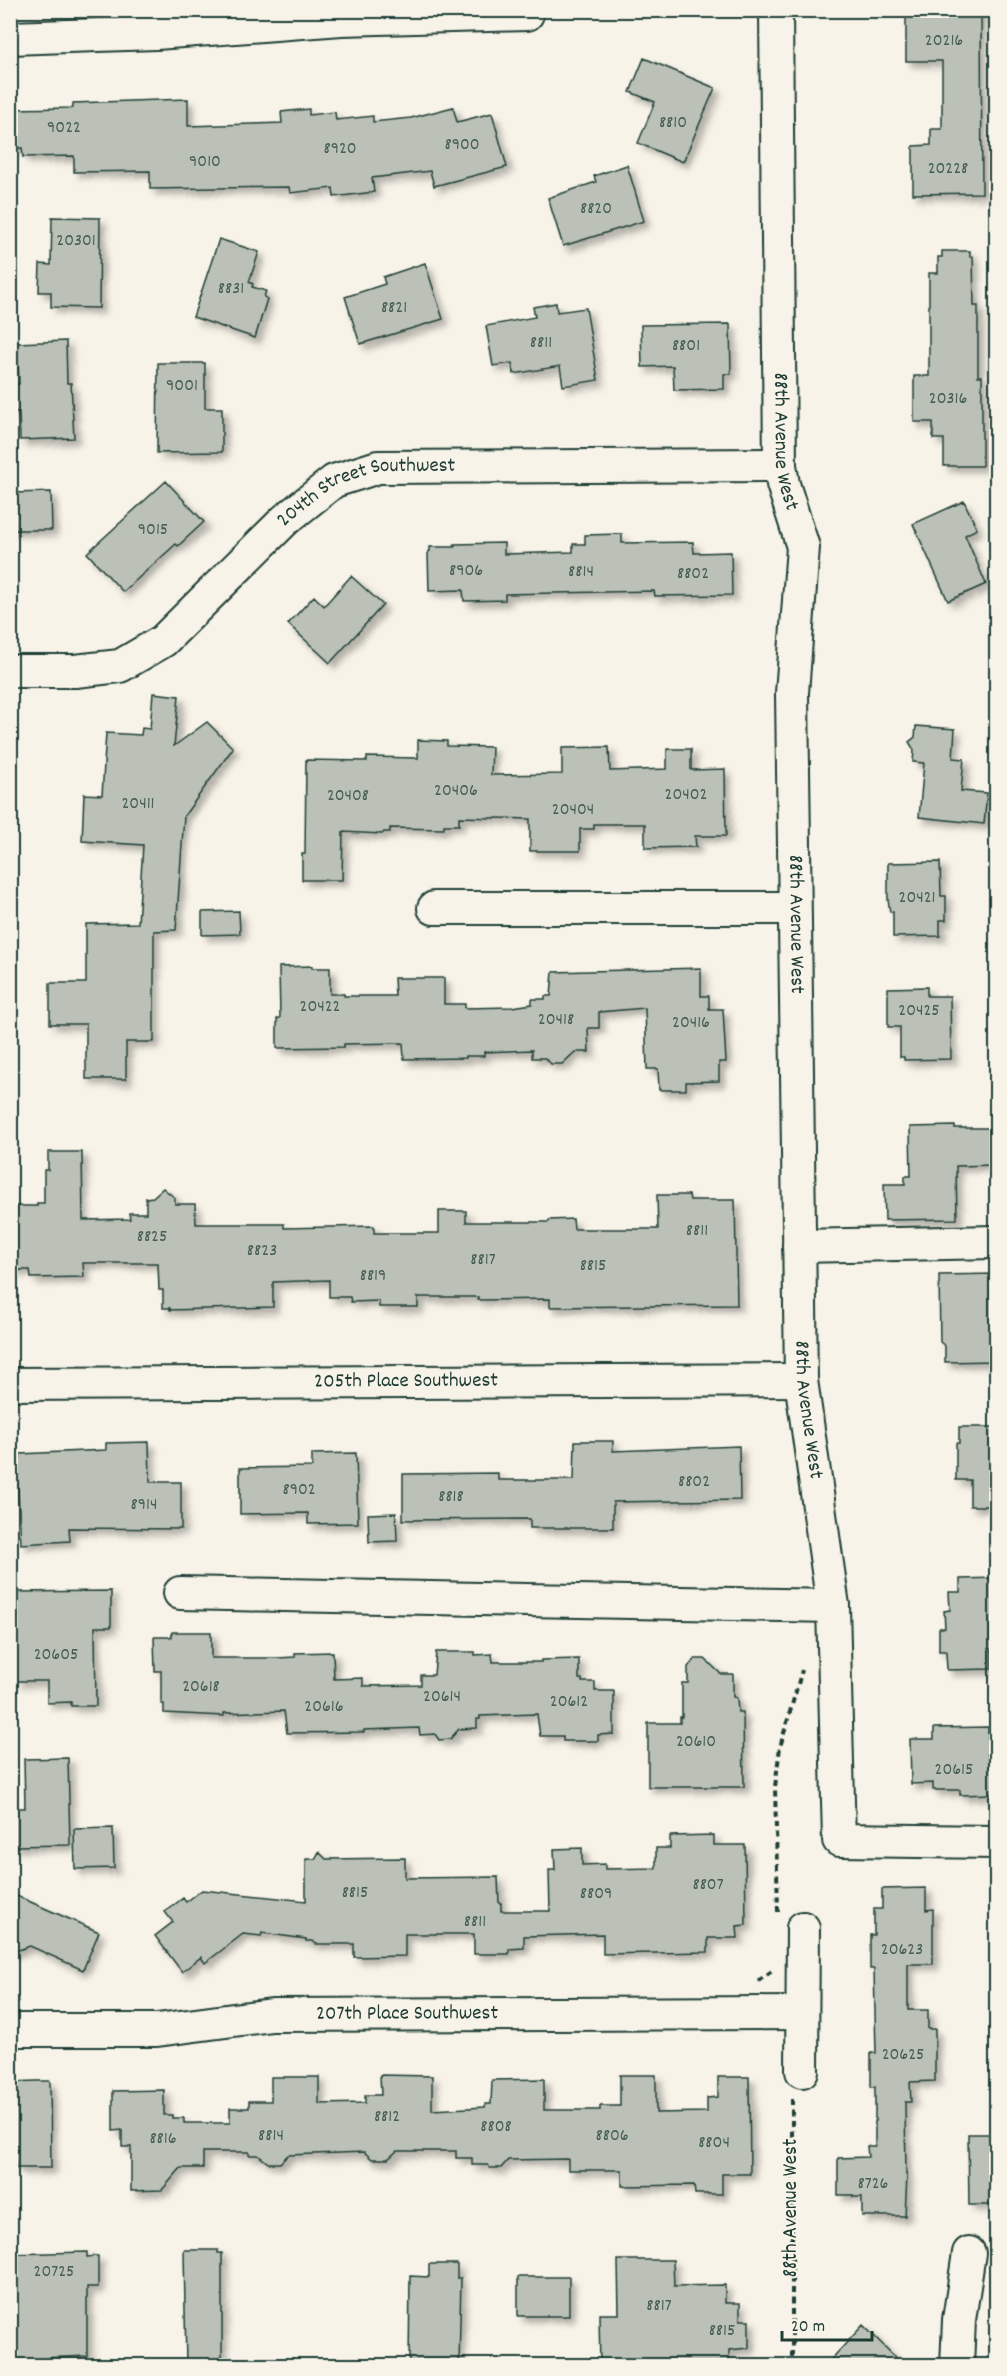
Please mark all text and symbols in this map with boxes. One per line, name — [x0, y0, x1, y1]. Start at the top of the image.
house number: 20216 — [925, 29, 963, 54]
house number: 8810 — [659, 111, 687, 136]
house number: 9022 — [47, 116, 81, 141]
house number: 8900 — [444, 133, 480, 158]
house number: 8920 — [323, 137, 357, 162]
house number: 9010 — [189, 150, 221, 175]
house number: 20228 — [928, 157, 968, 182]
house number: 8820 — [580, 197, 612, 222]
house number: 20301 — [56, 229, 96, 254]
house number: 8831 — [218, 277, 244, 302]
house number: 8821 — [381, 296, 407, 321]
house number: 8811 — [530, 331, 552, 356]
house number: 8801 — [672, 334, 700, 359]
street label: 88th Avenue West — [764, 372, 806, 515]
house number: 9001 — [166, 374, 198, 399]
house number: 20316 — [929, 387, 967, 412]
street label: 204th Street Southwest — [270, 452, 456, 535]
house number: 9015 — [138, 518, 168, 543]
house number: 8906 — [449, 559, 483, 584]
house number: 8814 — [568, 560, 594, 585]
house number: 8802 — [677, 562, 709, 587]
house number: 20406 — [434, 779, 478, 804]
house number: 20402 — [665, 783, 707, 808]
house number: 20408 — [327, 784, 369, 809]
house number: 20411 — [121, 792, 155, 817]
house number: 20404 — [552, 798, 594, 823]
street label: 88th Avenue West — [779, 854, 811, 994]
house number: 20421 — [899, 886, 935, 911]
house number: 20422 — [300, 995, 340, 1020]
house number: 20425 — [898, 999, 940, 1024]
house number: 20418 — [538, 1008, 574, 1033]
house number: 20416 — [672, 1011, 710, 1036]
house number: 8811 — [686, 1219, 708, 1244]
house number: 8825 — [137, 1225, 167, 1250]
house number: 8823 — [247, 1239, 277, 1264]
house number: 8817 — [470, 1248, 496, 1273]
house number: 8815 — [580, 1254, 606, 1279]
house number: 8819 — [360, 1264, 386, 1289]
street label: 88th Avenue West — [785, 1340, 830, 1481]
street label: 205th Place Southwest — [314, 1367, 498, 1397]
house number: 8802 — [678, 1470, 710, 1495]
house number: 8902 — [282, 1478, 316, 1503]
house number: 8818 — [438, 1485, 464, 1510]
house number: 8914 — [131, 1493, 157, 1518]
house number: 20605 — [34, 1643, 78, 1668]
house number: 20618 — [182, 1675, 220, 1700]
house number: 20614 — [423, 1685, 461, 1710]
house number: 20612 — [550, 1690, 588, 1715]
house number: 20616 — [304, 1695, 344, 1720]
house number: 20610 — [676, 1730, 716, 1755]
house number: 20615 — [935, 1758, 973, 1783]
house number: 8807 — [692, 1873, 724, 1898]
house number: 8815 — [342, 1881, 368, 1906]
house number: 8809 — [580, 1882, 612, 1907]
house number: 8811 — [464, 1910, 486, 1935]
house number: 20623 — [881, 1938, 923, 1963]
street label: 207th Place Southwest — [316, 1999, 498, 2030]
house number: 20625 — [882, 2043, 924, 2068]
house number: 8812 — [374, 2105, 400, 2130]
house number: 8808 — [480, 2115, 512, 2140]
house number: 8814 — [258, 2124, 284, 2149]
house number: 8806 — [595, 2124, 629, 2149]
house number: 8816 — [149, 2127, 177, 2152]
house number: 8804 — [698, 2131, 730, 2156]
street label: 88th Avenue West — [777, 2138, 807, 2278]
house number: 8726 — [858, 2172, 888, 2197]
house number: 20725 — [34, 2260, 74, 2285]
house number: 8817 — [646, 2294, 672, 2319]
scale bar — [782, 2304, 872, 2342]
text: 20 m — [791, 2315, 825, 2340]
house number: 8815 — [709, 2319, 735, 2344]

